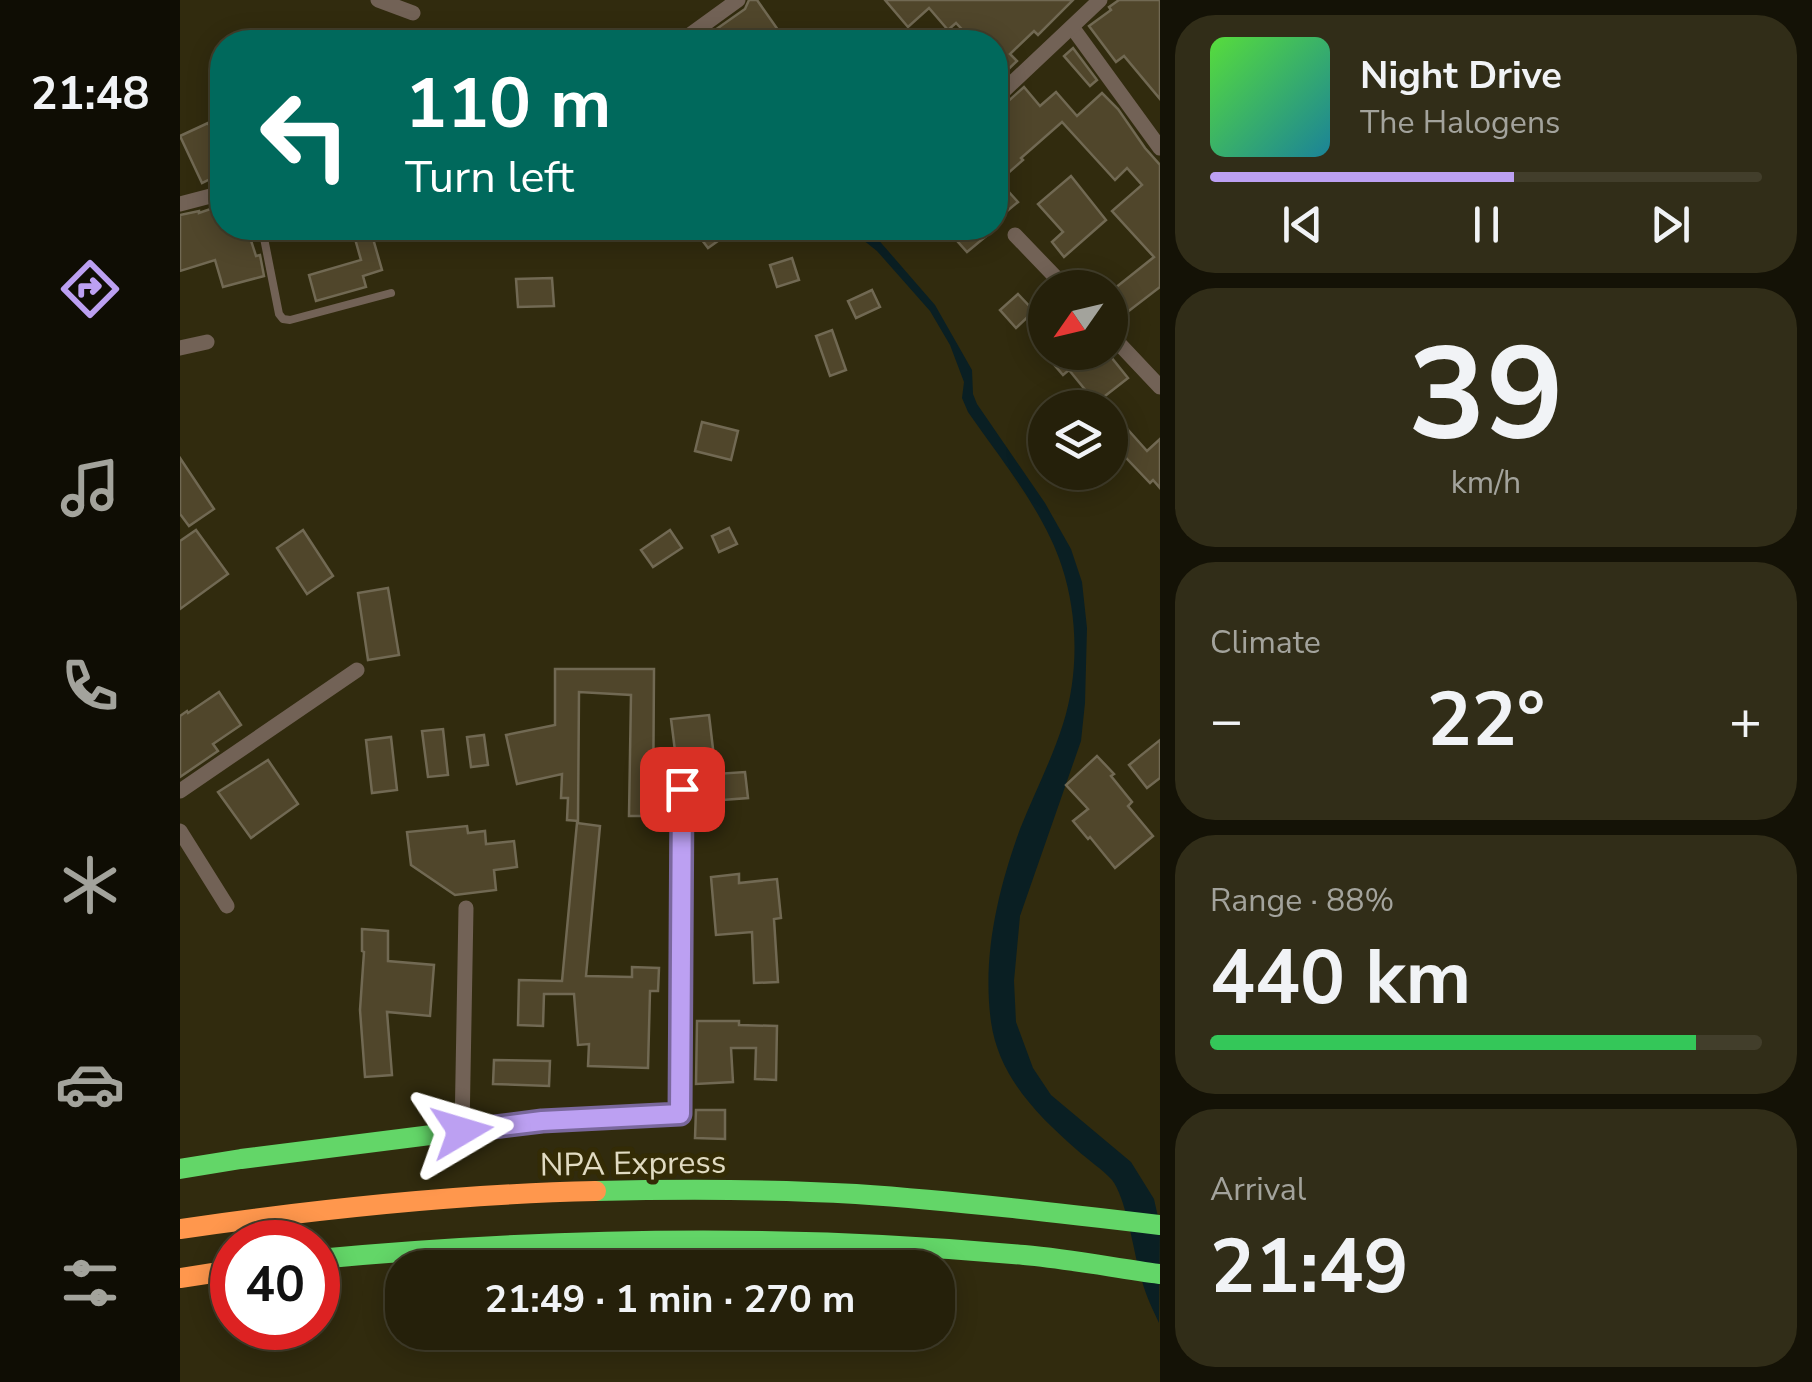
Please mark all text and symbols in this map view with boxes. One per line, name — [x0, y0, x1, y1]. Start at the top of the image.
text: Night Drive — [1360, 50, 1562, 101]
text: 110 m — [405, 56, 611, 152]
text: 21:48 — [30, 64, 150, 125]
icon: left — [240, 70, 370, 200]
text: The Halogens — [1360, 101, 1560, 144]
text: Turn left — [405, 147, 574, 208]
icon: previous — [1275, 197, 1330, 252]
icon: pause — [1459, 197, 1514, 252]
icon: next — [1643, 197, 1698, 252]
icon: directions — [55, 254, 125, 324]
north arrow — [1028, 270, 1128, 370]
map controls — [1028, 270, 1128, 490]
text: 39 — [1408, 307, 1564, 484]
button: layers — [1028, 390, 1128, 490]
icon: music — [55, 453, 125, 523]
text: km/h — [1451, 461, 1521, 504]
text: Climate — [1210, 621, 1321, 664]
icon: phone — [55, 651, 125, 721]
text: 22° — [1427, 669, 1545, 771]
text: − — [1210, 683, 1243, 758]
text: + — [1729, 683, 1762, 758]
pin — [640, 747, 725, 832]
icon: arrive — [655, 762, 710, 817]
icon: climate — [55, 850, 125, 920]
text: Range · 88% — [1210, 879, 1394, 922]
text: 440 km — [1210, 927, 1471, 1029]
icon: car — [55, 1049, 125, 1119]
position arrow — [410, 1079, 514, 1183]
street label: NPA Express — [539, 1140, 727, 1187]
text: Arrival — [1210, 1168, 1306, 1211]
text: 21:49 — [1210, 1216, 1409, 1318]
speed limit sign: 40 — [210, 1220, 340, 1350]
icon: filters — [55, 1248, 125, 1318]
text: 21:49 · 1 min · 270 m — [485, 1274, 855, 1325]

